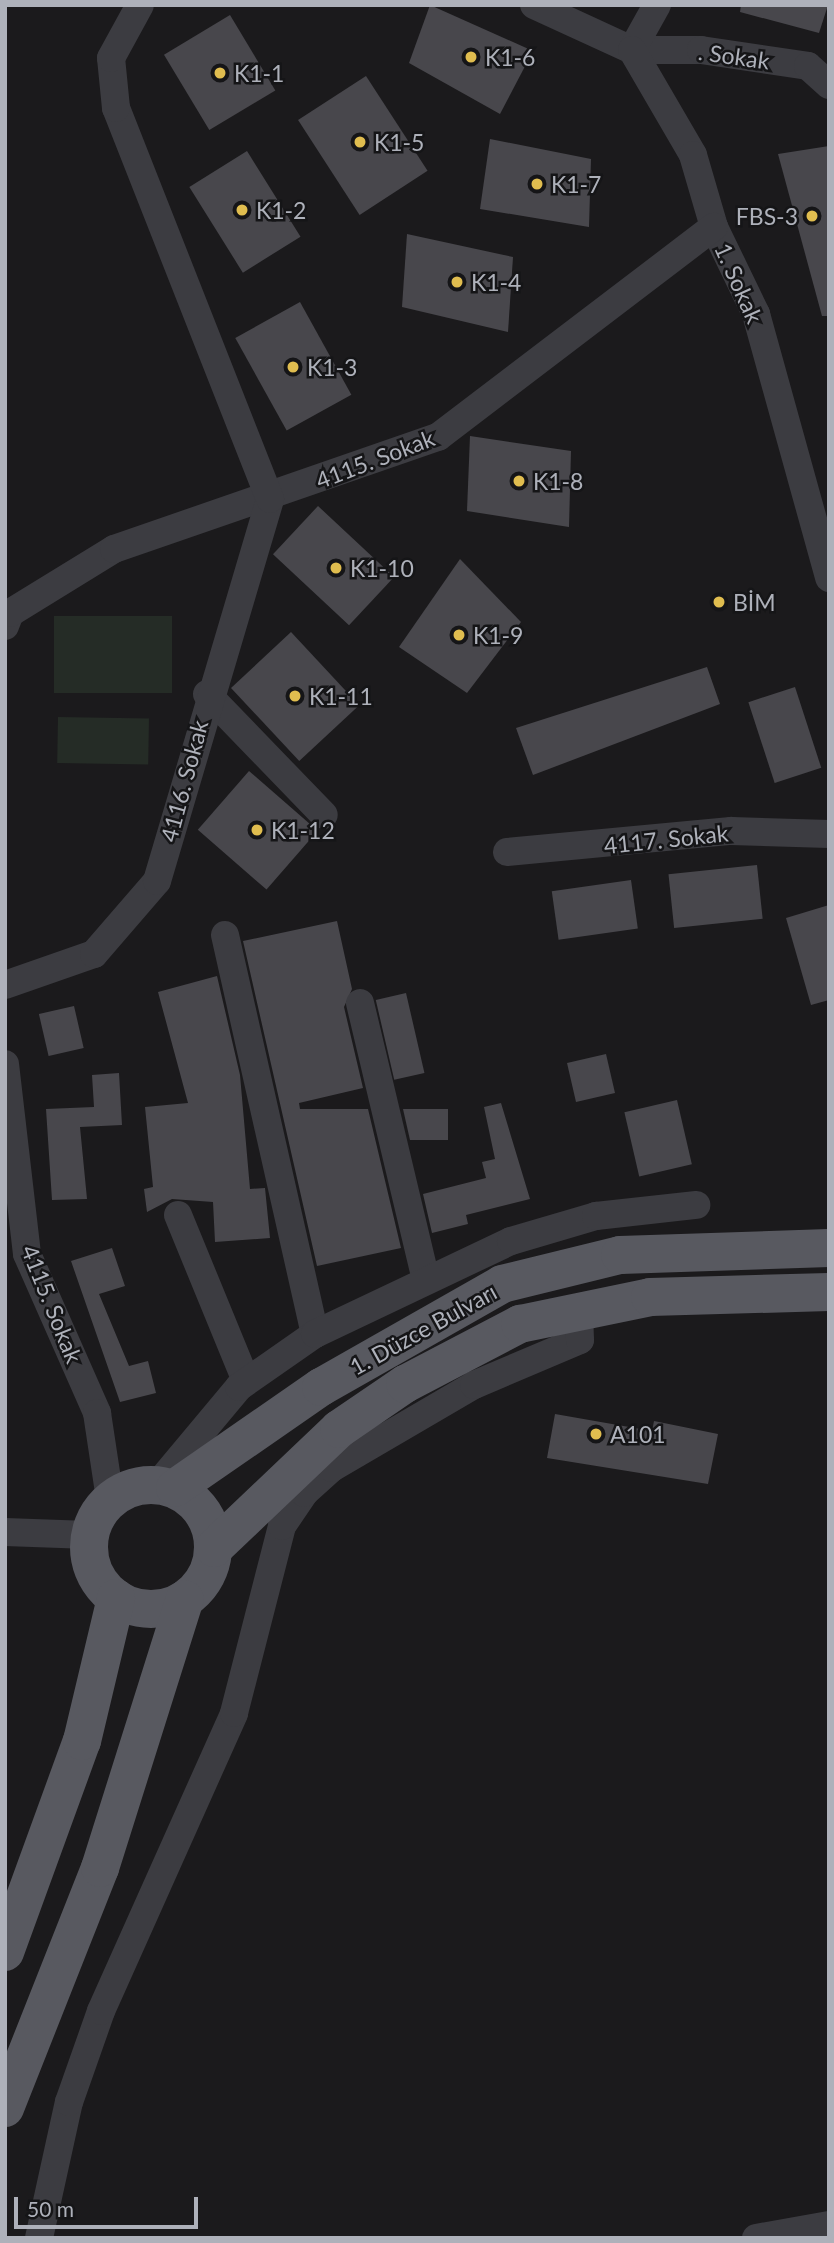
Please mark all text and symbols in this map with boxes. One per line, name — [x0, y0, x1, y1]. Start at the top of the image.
street label: . Sokak — [697, 37, 771, 75]
place label: K1-6 — [485, 43, 535, 71]
marker: K1-6 — [463, 49, 479, 65]
place label: K1-1 — [234, 59, 284, 87]
marker: K1-1 — [212, 65, 228, 81]
place label: K1-5 — [374, 128, 424, 156]
marker: K1-5 — [352, 134, 368, 150]
place label: K1-7 — [551, 170, 601, 198]
marker: K1-7 — [529, 176, 545, 192]
place label: K1-2 — [256, 196, 306, 224]
marker: K1-2 — [234, 202, 250, 218]
place label: FBS-3 — [736, 202, 798, 230]
marker: FBS-3 — [804, 208, 820, 224]
street label: 1. Sokak — [709, 239, 769, 327]
place label: K1-4 — [471, 268, 521, 296]
marker: K1-4 — [449, 274, 465, 290]
place label: K1-3 — [307, 353, 357, 381]
marker: K1-3 — [285, 359, 301, 375]
street label: 4115. Sokak — [312, 424, 438, 494]
place label: K1-8 — [533, 467, 583, 495]
marker: K1-8 — [511, 473, 527, 489]
place label: K1-10 — [350, 554, 414, 582]
marker: K1-10 — [328, 560, 344, 576]
place label: BİM — [733, 588, 776, 616]
marker: BİM — [711, 594, 727, 610]
place label: K1-9 — [473, 621, 523, 649]
marker: K1-9 — [451, 627, 467, 643]
place label: K1-11 — [309, 682, 373, 710]
marker: K1-11 — [287, 688, 303, 704]
street label: 4116. Sokak — [155, 717, 213, 845]
place label: K1-12 — [271, 816, 335, 844]
street label: 4117. Sokak — [602, 819, 730, 859]
marker: K1-12 — [249, 822, 265, 838]
street label: 4115. Sokak — [16, 1241, 88, 1367]
street label: 1. Düzce Bulvarı — [345, 1277, 501, 1381]
place label: A101 — [610, 1420, 666, 1448]
marker: A101 — [588, 1426, 604, 1442]
scale bar — [18, 2184, 201, 2228]
text: 50 m — [27, 2196, 74, 2221]

